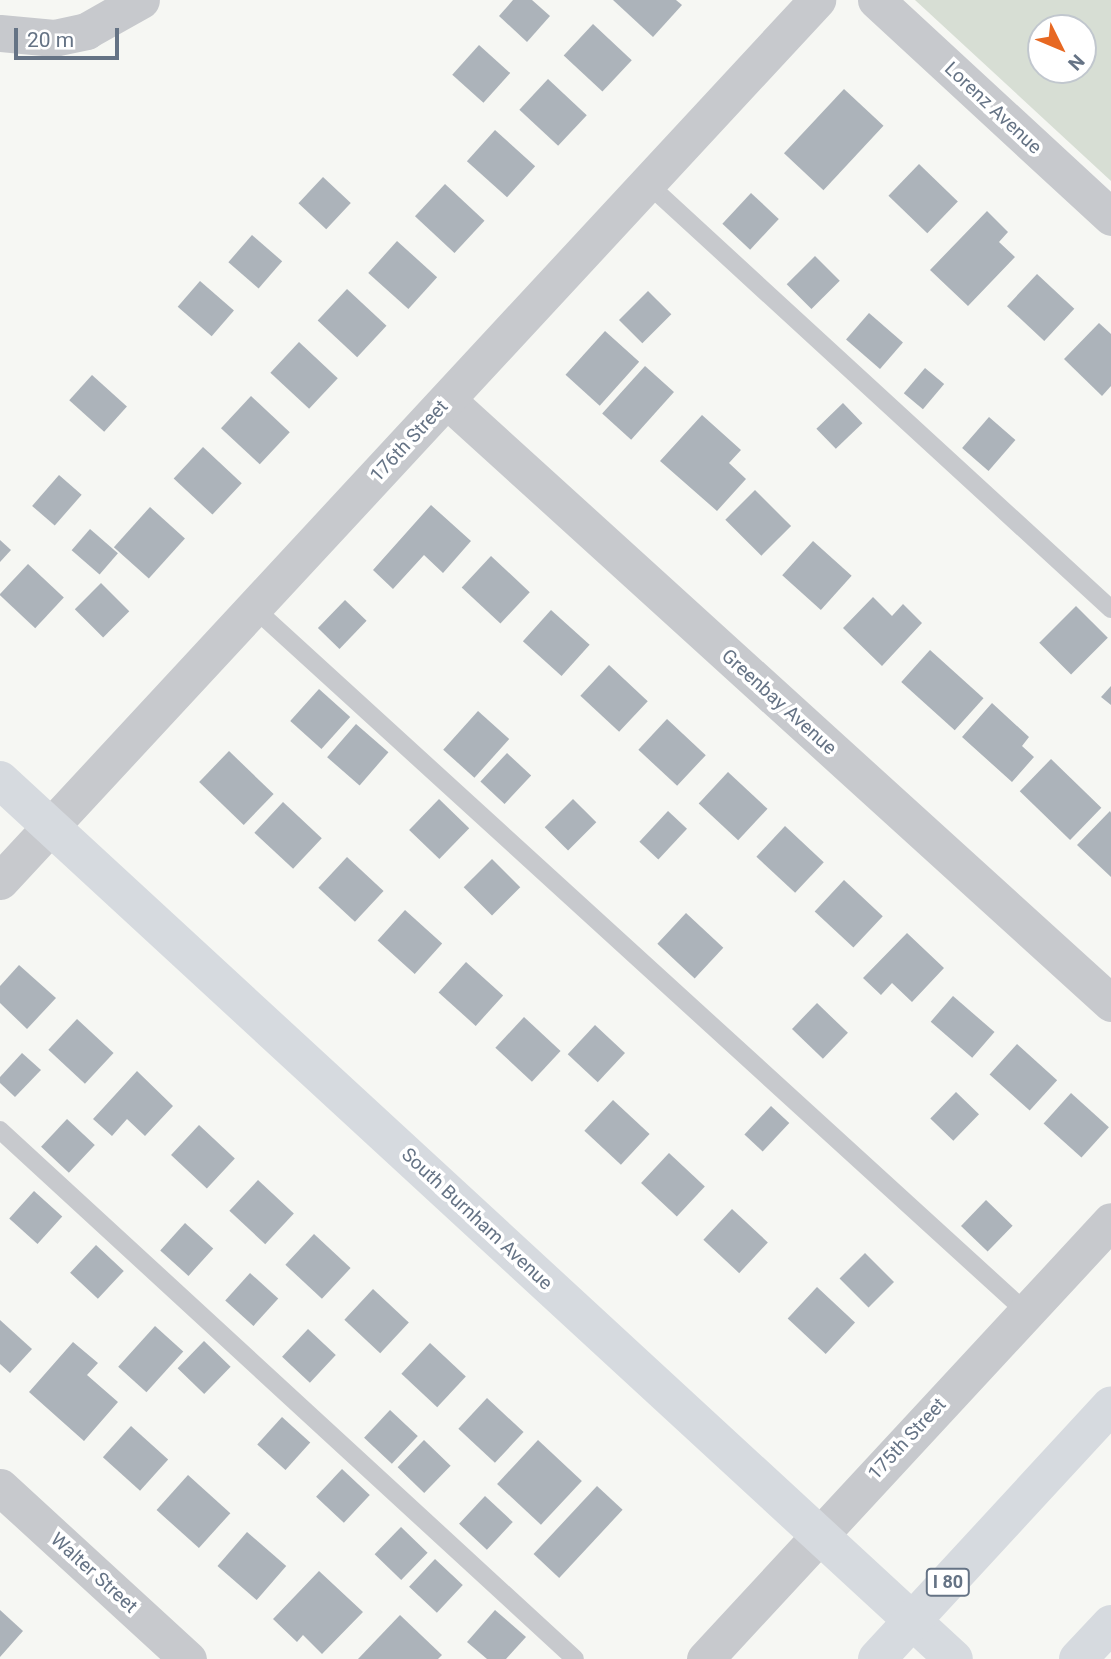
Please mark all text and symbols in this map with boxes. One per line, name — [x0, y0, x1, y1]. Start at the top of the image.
scale bar — [18, 14, 122, 58]
north arrow — [1027, 14, 1097, 84]
text: 20 m — [27, 28, 74, 52]
text: N — [1063, 50, 1089, 75]
street label: Lorenz Avenue — [940, 57, 1046, 159]
street label: 176th Street — [365, 395, 453, 487]
street label: Greenbay Avenue — [717, 644, 841, 760]
street label: South Burnham Avenue — [397, 1143, 557, 1295]
street label: 175th Street — [863, 1393, 951, 1485]
street label: Walter Street — [46, 1528, 142, 1618]
road number: I 80 — [925, 1568, 971, 1596]

